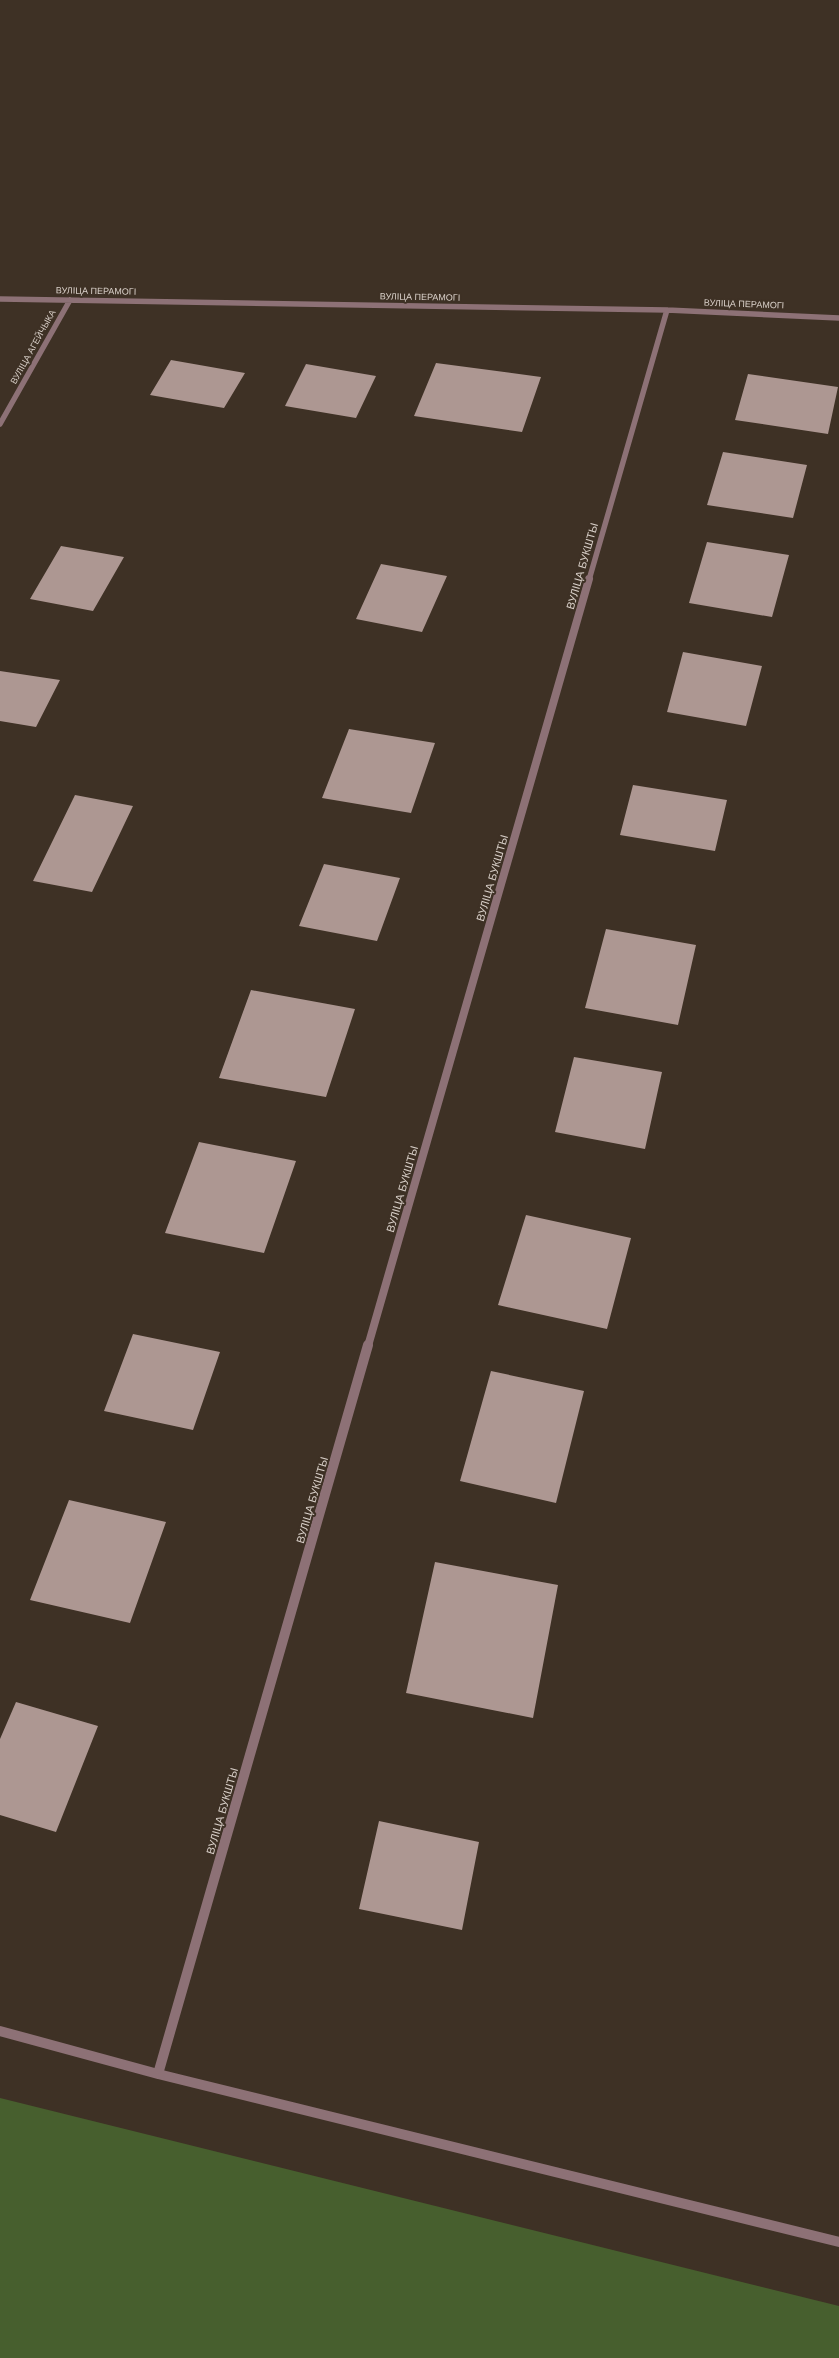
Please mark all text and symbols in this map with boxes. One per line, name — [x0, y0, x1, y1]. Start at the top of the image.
street label: ВУЛІЦА ПЕРАМОГІ — [56, 285, 136, 297]
street label: ВУЛІЦА ПЕРАМОГІ — [380, 291, 460, 303]
street label: ВУЛІЦА ПЕРАМОГІ — [704, 298, 784, 310]
street label: ВУЛІЦА АГЕЙЧЫКА — [8, 308, 58, 386]
street label: ВУЛІЦА БУКШТЫ — [564, 521, 600, 611]
street label: ВУЛІЦА БУКШТЫ — [474, 833, 510, 923]
street label: ВУЛІЦА БУКШТЫ — [384, 1144, 420, 1234]
street label: ВУЛІЦА БУКШТЫ — [294, 1455, 330, 1545]
street label: ВУЛІЦА БУКШТЫ — [204, 1766, 240, 1856]

